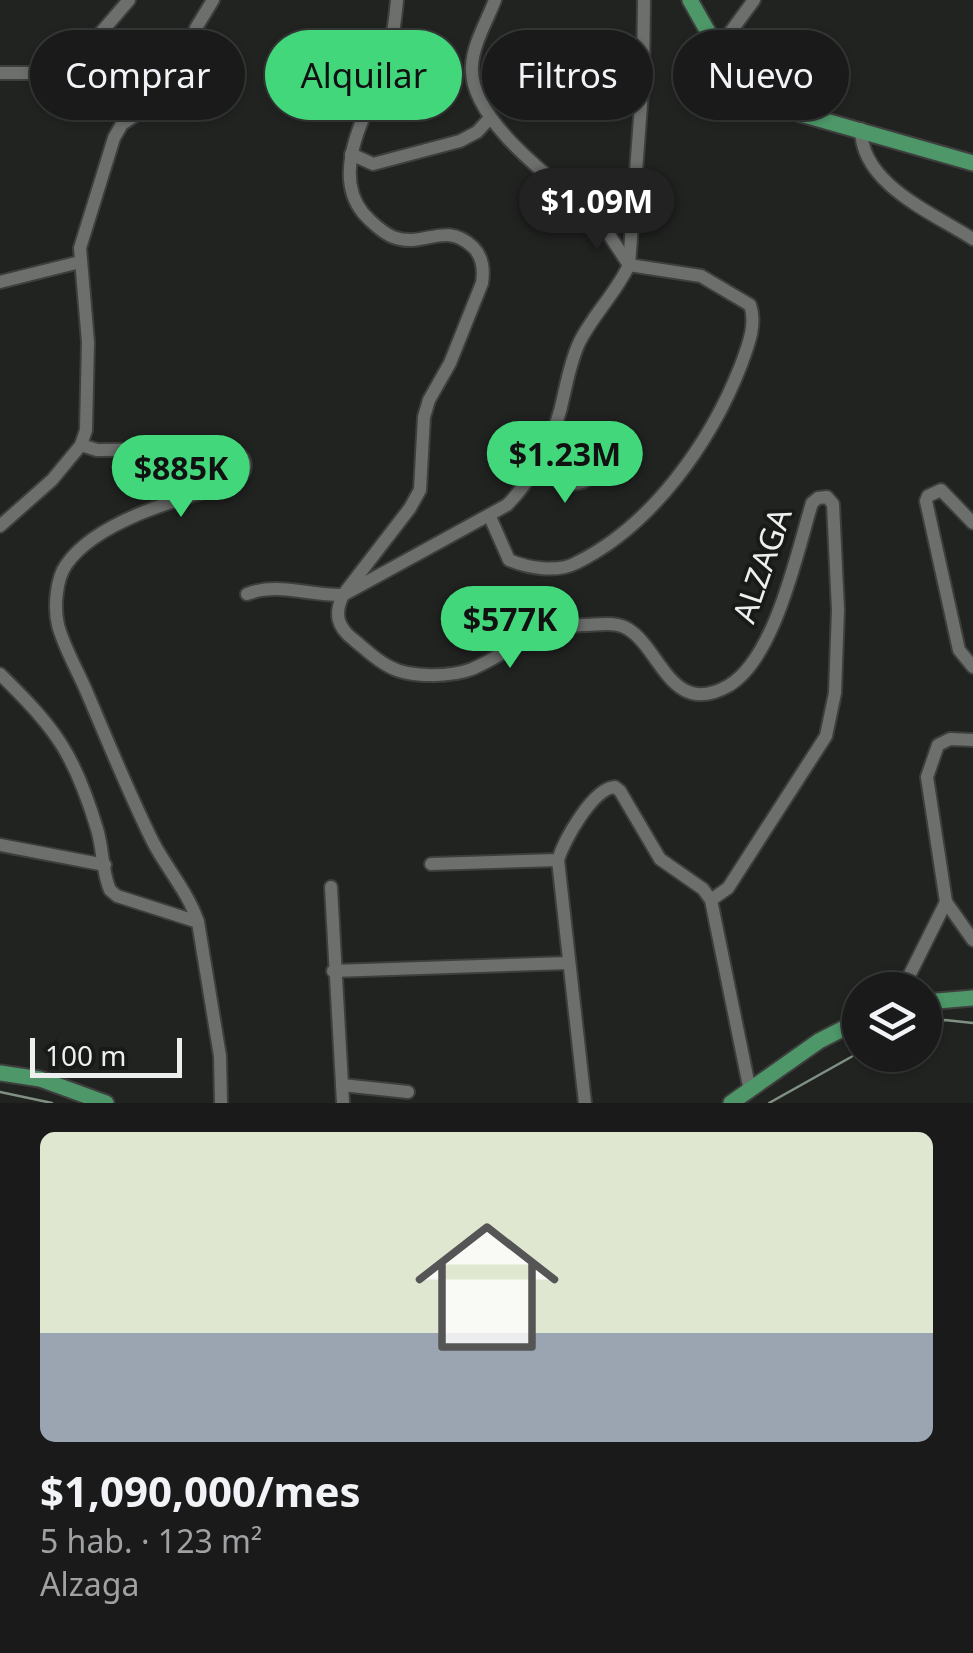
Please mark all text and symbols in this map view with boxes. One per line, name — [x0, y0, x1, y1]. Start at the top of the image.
chip: Comprar — [30, 30, 245, 120]
chip: Alquilar — [265, 30, 462, 120]
chip: Filtros — [482, 30, 653, 120]
chip: Nuevo — [673, 30, 849, 120]
pin: $1.09M — [516, 168, 678, 253]
text: $1.09M — [541, 179, 653, 222]
pin: $1.23M — [484, 421, 646, 506]
text: $1.23M — [509, 432, 621, 475]
pin: $885K — [111, 435, 251, 520]
text: $885K — [134, 446, 228, 489]
street label: ALZAGA — [721, 501, 801, 628]
pin: $577K — [440, 586, 580, 671]
text: $577K — [463, 597, 557, 640]
map controls — [842, 972, 942, 1072]
button: layers — [842, 972, 942, 1072]
scale bar — [30, 1033, 182, 1078]
text: 100 m — [45, 1036, 127, 1074]
icon: home — [397, 1197, 577, 1377]
text: $1,090,000/mes — [40, 1462, 361, 1519]
text: 5 hab. · 123 m² — [40, 1519, 262, 1562]
text: Alzaga — [40, 1562, 139, 1605]

